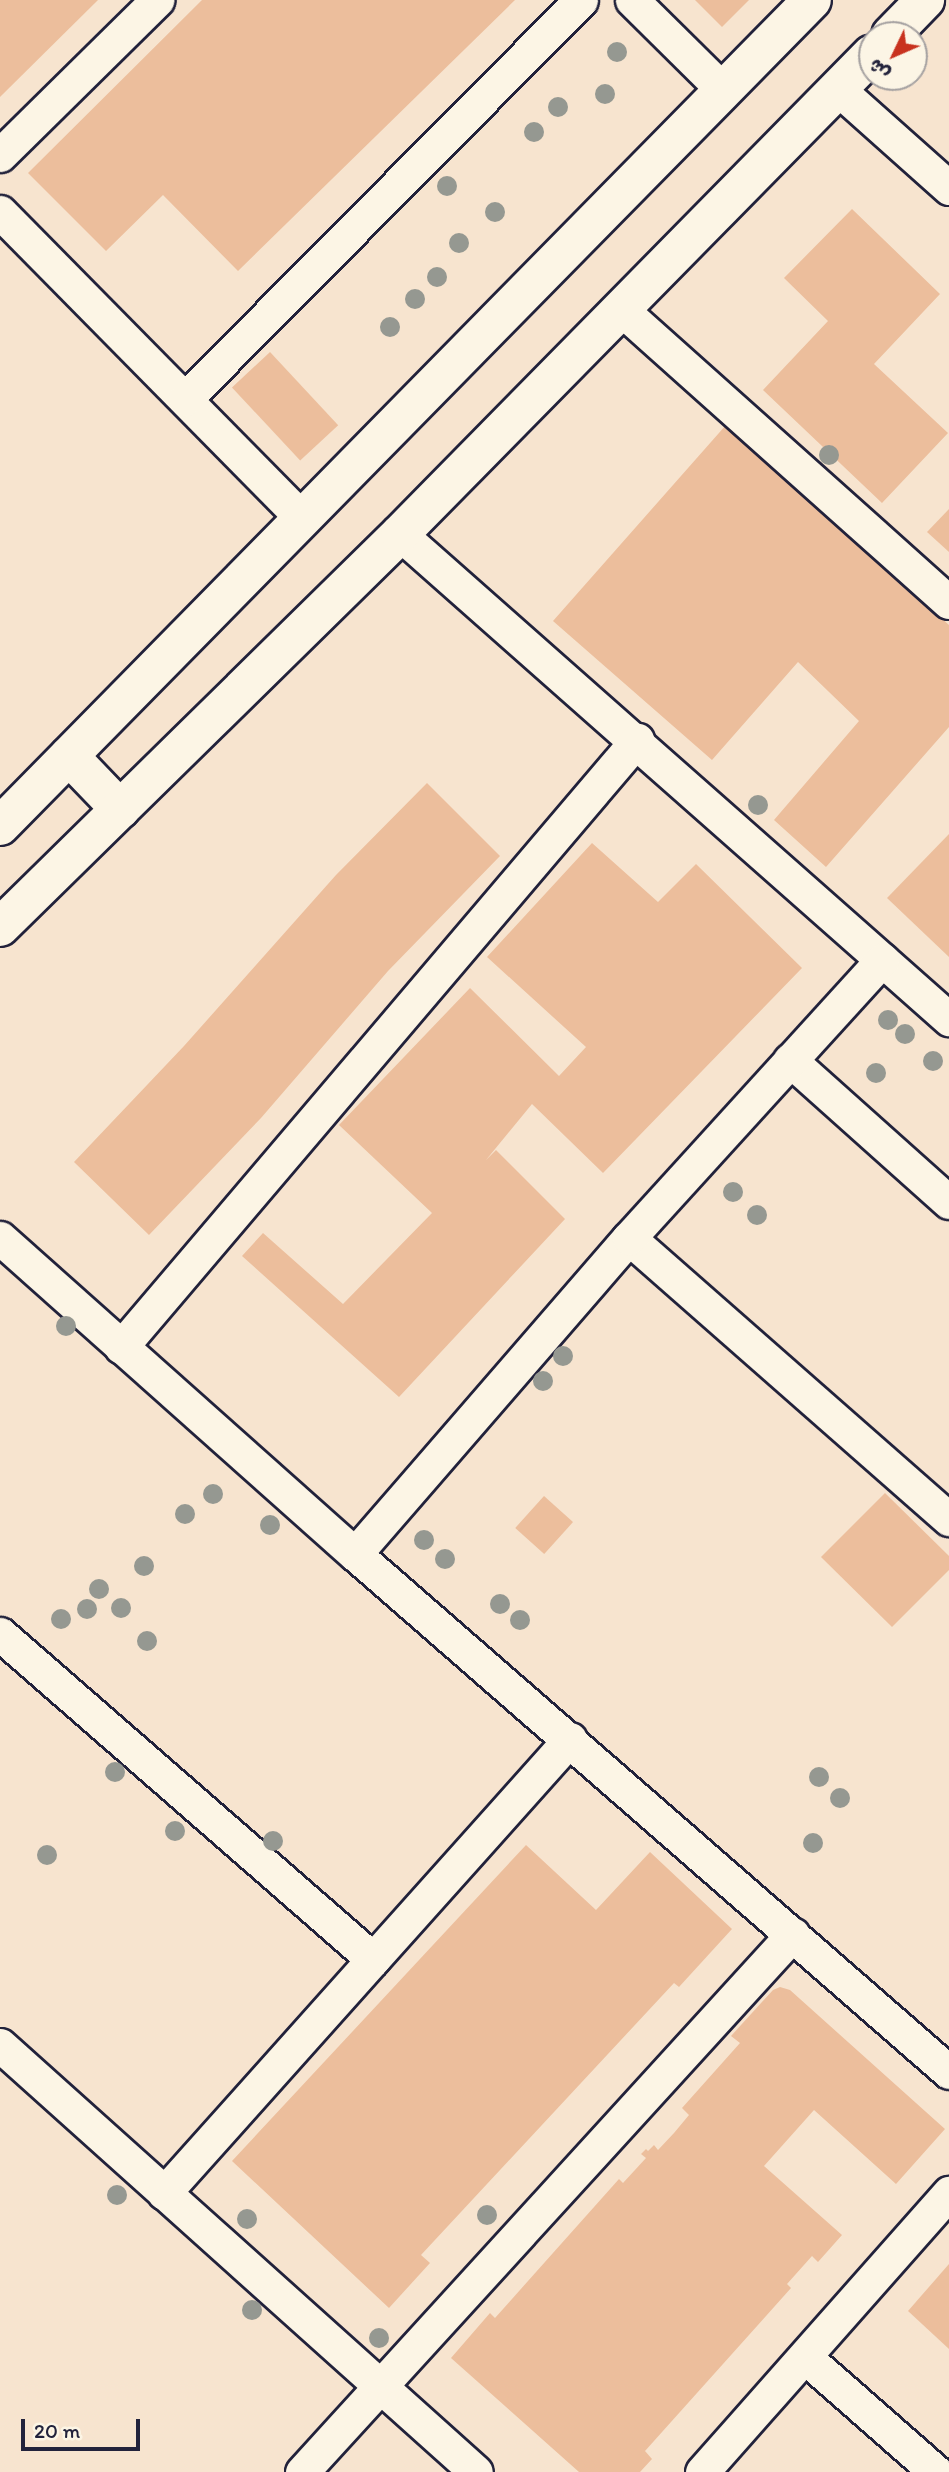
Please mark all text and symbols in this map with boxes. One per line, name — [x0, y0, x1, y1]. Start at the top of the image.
north arrow — [858, 21, 928, 91]
text: ش — [863, 54, 895, 85]
scale bar — [24, 2406, 144, 2450]
text: 20 m — [34, 2418, 80, 2443]

